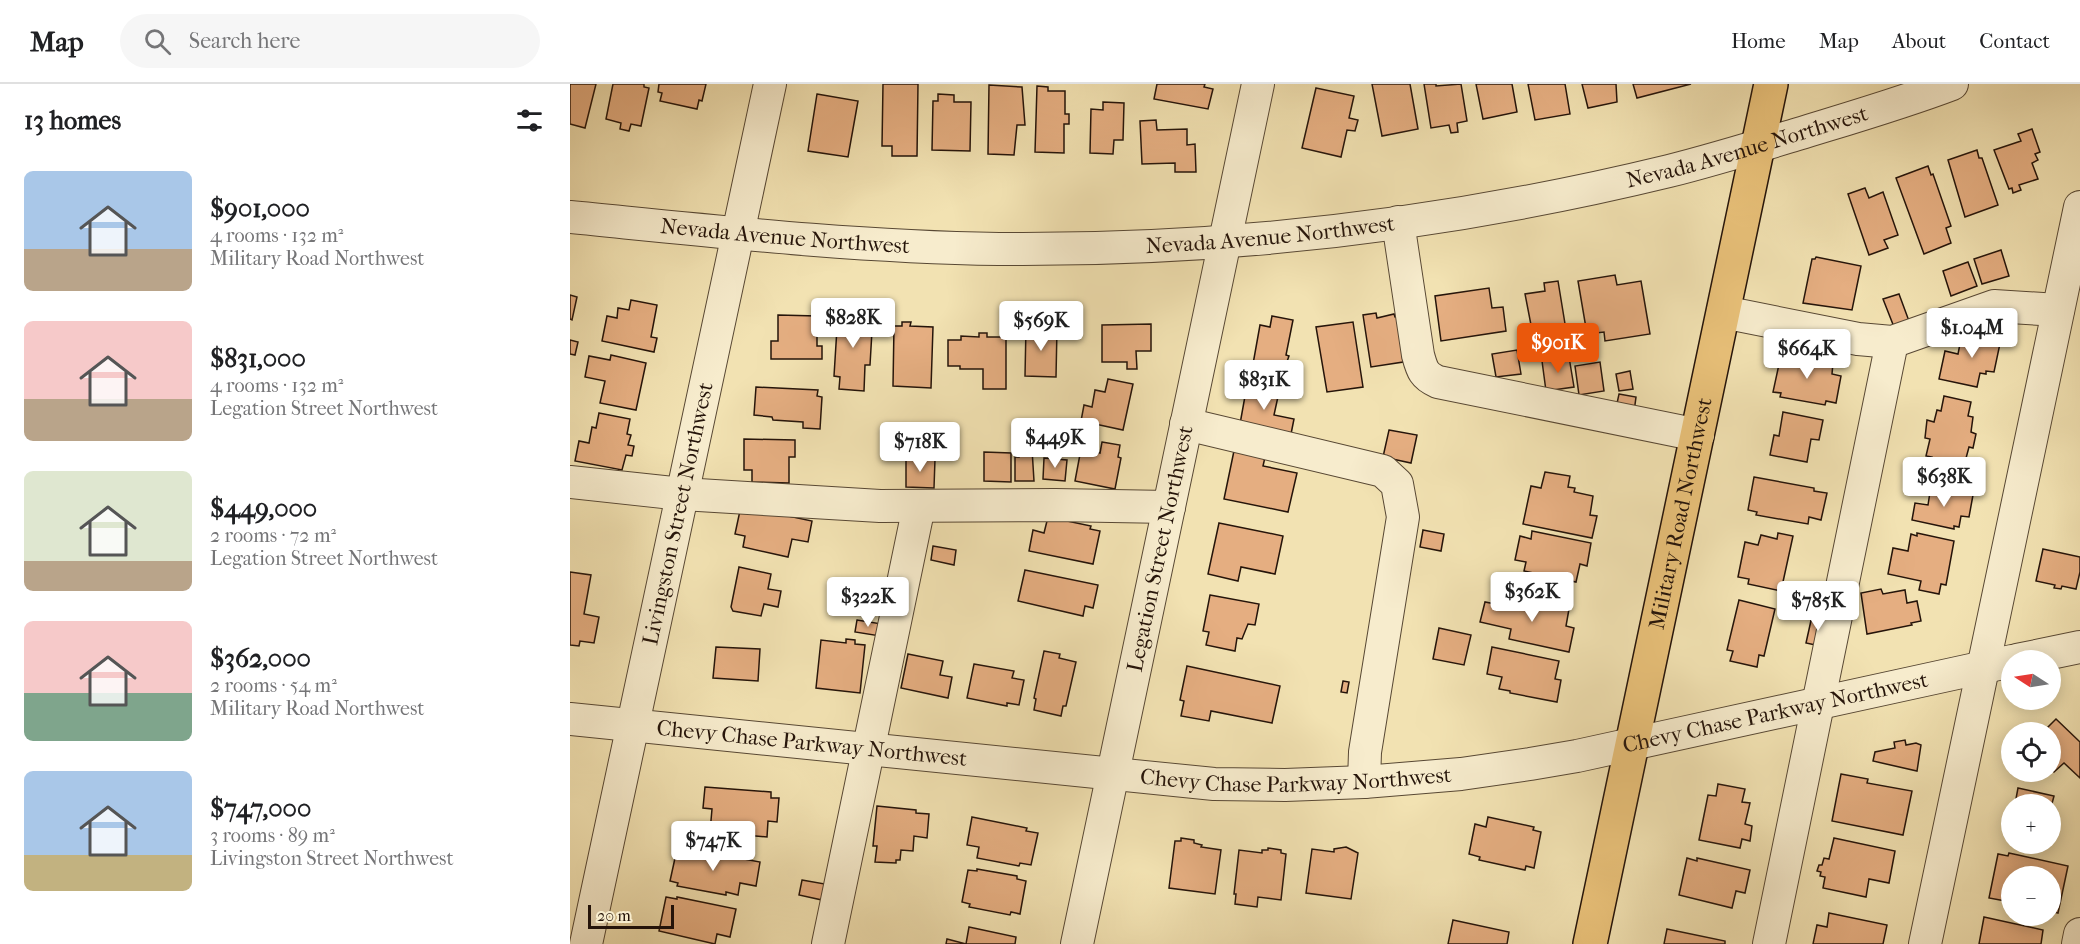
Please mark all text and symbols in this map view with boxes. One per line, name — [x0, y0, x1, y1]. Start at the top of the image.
search box — [120, 14, 540, 68]
text: Map — [30, 25, 84, 58]
icon: search — [141, 25, 174, 58]
text: Search here — [189, 28, 300, 54]
text: Home — [1731, 29, 1786, 53]
text: Map — [1819, 29, 1859, 53]
text: About — [1892, 29, 1946, 53]
text: Contact — [1979, 29, 2050, 53]
street label: Nevada Avenue Northwest — [1624, 100, 1871, 194]
icon: filters — [513, 104, 546, 137]
text: 13 homes — [24, 105, 121, 136]
text: $901,000 — [210, 193, 310, 224]
icon: home — [72, 195, 144, 267]
street label: Nevada Avenue Northwest — [1145, 210, 1396, 259]
street label: Nevada Avenue Northwest — [659, 213, 911, 259]
text: 4 rooms · 132 m² — [210, 224, 343, 247]
text: Military Road Northwest — [210, 247, 424, 270]
pin: $828K — [811, 298, 895, 349]
pin: $569K — [999, 301, 1083, 352]
text: $828K — [825, 306, 881, 329]
pin: $1.04M — [1923, 308, 2021, 359]
text: $569K — [1013, 309, 1069, 332]
text: $1.04M — [1941, 316, 2003, 339]
pin: $901K — [1516, 323, 1600, 374]
pin: $664K — [1765, 329, 1849, 380]
text: $901K — [1531, 331, 1585, 354]
text: $664K — [1778, 337, 1836, 360]
text: $831,000 — [210, 343, 306, 374]
icon: home — [72, 345, 144, 417]
pin: $831K — [1222, 360, 1306, 411]
text: $831K — [1239, 368, 1289, 391]
text: 4 rooms · 132 m² — [210, 374, 343, 397]
street label: Livingston Street Northwest — [637, 380, 719, 648]
street label: Military Road Northwest — [1644, 395, 1718, 632]
text: Legation Street Northwest — [210, 397, 438, 420]
pin: $449K — [1013, 418, 1097, 469]
pin: $718K — [878, 422, 962, 473]
street label: Legation Street Northwest — [1122, 423, 1199, 674]
text: $449K — [1025, 426, 1085, 449]
text: $718K — [894, 430, 946, 453]
pin: $638K — [1902, 457, 1986, 508]
text: $638K — [1917, 465, 1971, 488]
text: $449,000 — [210, 493, 317, 524]
icon: home — [72, 495, 144, 567]
text: 2 rooms · 72 m² — [210, 524, 336, 547]
text: Legation Street Northwest — [210, 547, 438, 570]
pin: $362K — [1490, 572, 1574, 623]
pin: $322K — [826, 577, 910, 628]
text: $362K — [1505, 580, 1559, 603]
pin: $785K — [1776, 581, 1860, 632]
text: $322K — [841, 585, 895, 608]
text: $785K — [1791, 589, 1845, 612]
text: $362,000 — [210, 643, 311, 674]
icon: home — [72, 645, 144, 717]
north arrow — [2001, 650, 2061, 710]
map controls — [2001, 650, 2061, 926]
street label: Chevy Chase Parkway Northwest — [1620, 667, 1931, 759]
text: 2 rooms · 54 m² — [210, 674, 337, 697]
text: Military Road Northwest — [210, 697, 424, 720]
street label: Chevy Chase Parkway Northwest — [655, 715, 968, 772]
button: locate — [2001, 722, 2061, 782]
street label: Chevy Chase Parkway Northwest — [1139, 762, 1453, 798]
text: $747,000 — [210, 793, 311, 824]
button: + — [2001, 794, 2061, 854]
icon: home — [72, 795, 144, 867]
pin: $747K — [671, 821, 755, 872]
text: 3 rooms · 89 m² — [210, 824, 335, 847]
text: $747K — [685, 829, 741, 852]
text: Livingston Street Northwest — [210, 847, 454, 870]
button: − — [2001, 866, 2061, 926]
scale bar — [588, 902, 674, 930]
text: 20 m — [597, 906, 631, 925]

